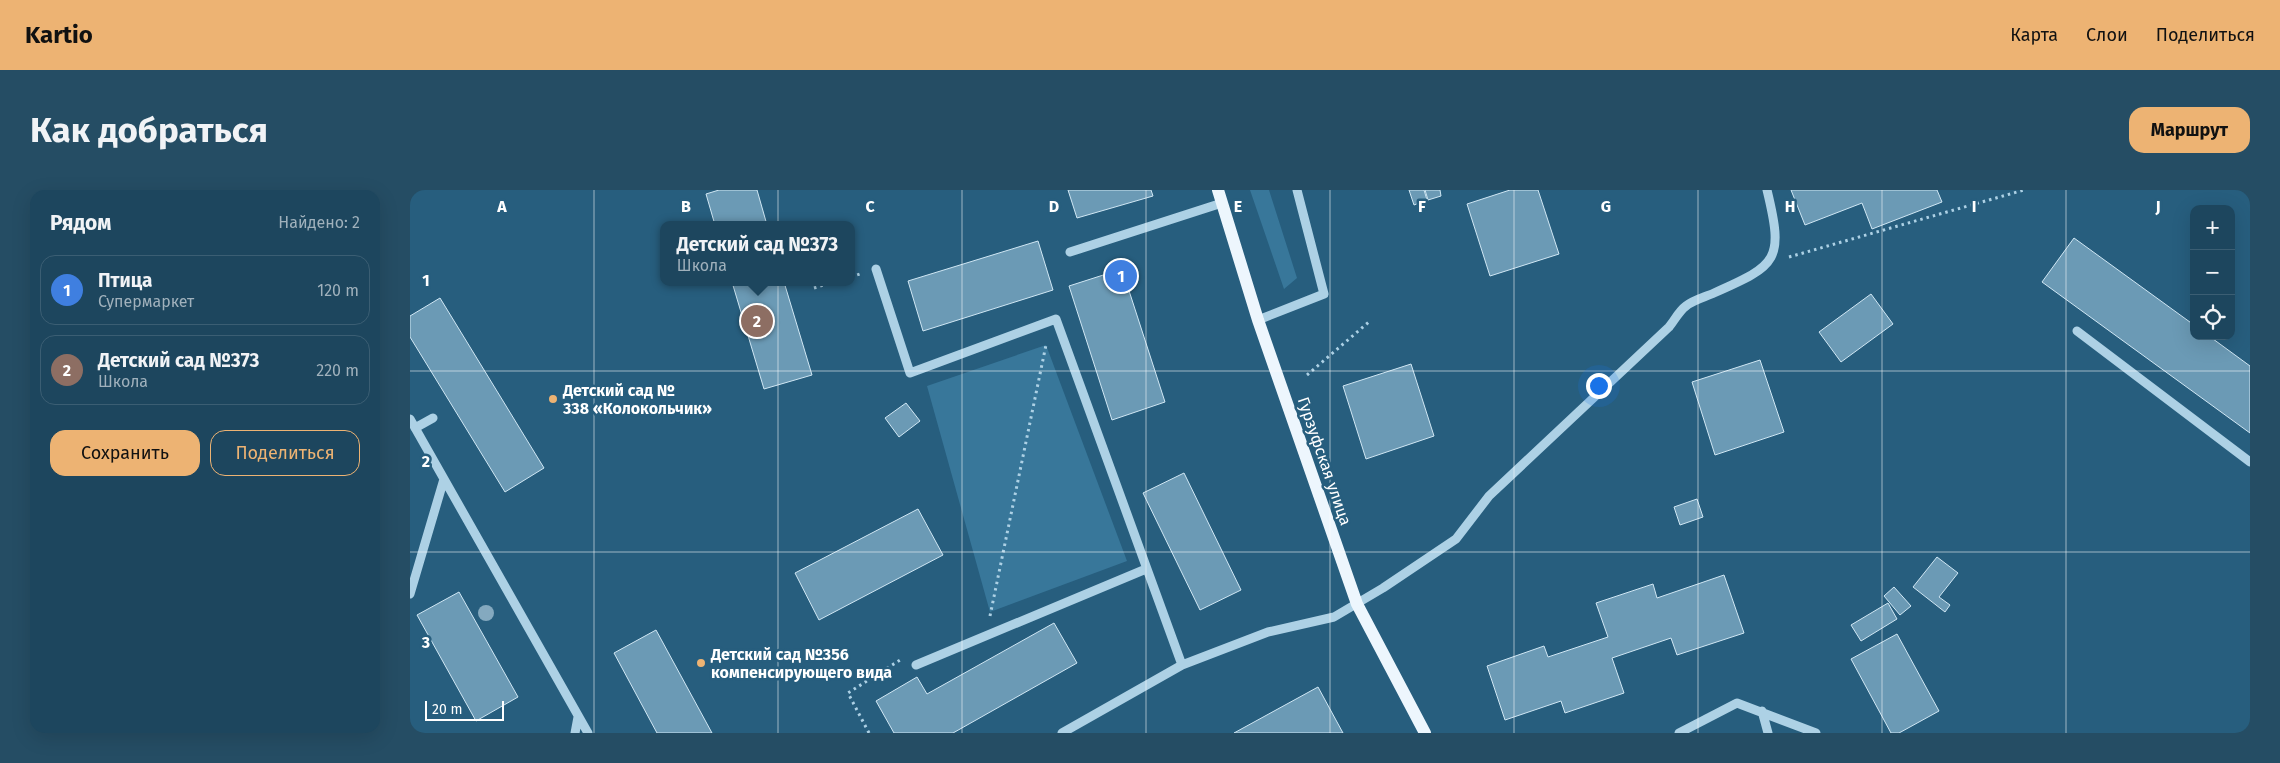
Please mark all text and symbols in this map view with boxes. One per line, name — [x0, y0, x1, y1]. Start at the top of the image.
text: Kartio — [25, 21, 93, 49]
text: Карта — [2010, 24, 2058, 46]
text: Слои — [2086, 24, 2128, 46]
text: Поделиться — [2156, 24, 2255, 46]
button: Маршрут — [2129, 107, 2250, 153]
text: Как добраться — [30, 109, 268, 151]
text: A — [496, 197, 507, 216]
text: B — [681, 197, 691, 216]
text: C — [865, 197, 875, 216]
text: D — [1049, 197, 1059, 216]
text: E — [1234, 197, 1242, 216]
text: F — [1418, 197, 1426, 216]
text: G — [1601, 197, 1611, 216]
text: H — [1785, 197, 1795, 216]
text: I — [1972, 197, 1976, 216]
text: J — [2154, 197, 2161, 216]
map controls — [2190, 205, 2235, 340]
button: + — [2190, 205, 2235, 250]
text: Рядом — [50, 210, 111, 236]
text: Найдено: 2 — [278, 213, 360, 232]
popup — [660, 221, 855, 286]
text: Детский сад №373 — [677, 233, 838, 256]
button: − — [2190, 250, 2235, 295]
text: Школа — [677, 256, 727, 275]
pin: 1 — [1105, 257, 1137, 295]
text: Птица — [98, 269, 153, 292]
text: 1 — [422, 271, 430, 290]
text: 1 — [63, 281, 71, 300]
text: 120 m — [317, 281, 359, 300]
text: Супермаркет — [98, 292, 194, 311]
button: locate — [2190, 295, 2235, 340]
pin: 2 — [741, 302, 773, 340]
text: Детский сад №373 — [98, 349, 259, 372]
text: 2 — [63, 361, 71, 380]
text: 220 m — [316, 361, 359, 380]
text: Школа — [98, 372, 148, 391]
your location — [1586, 373, 1612, 399]
place label: Детский сад № 338 «Колокольчик» — [562, 381, 712, 418]
marker: Детский сад № 338 «Колокольчик» — [547, 393, 559, 405]
street label: Гурзуфская улица — [1294, 394, 1355, 528]
button: Сохранить — [50, 430, 200, 476]
button: Поделиться — [210, 430, 360, 476]
text: 2 — [422, 452, 430, 471]
text: 3 — [421, 633, 430, 652]
place label: Детский сад №356 компенсирующего вида — [710, 645, 892, 682]
marker: Детский сад №356 компенсирующего вида — [695, 657, 707, 669]
scale bar — [425, 698, 504, 721]
text: 20 m — [432, 701, 462, 718]

